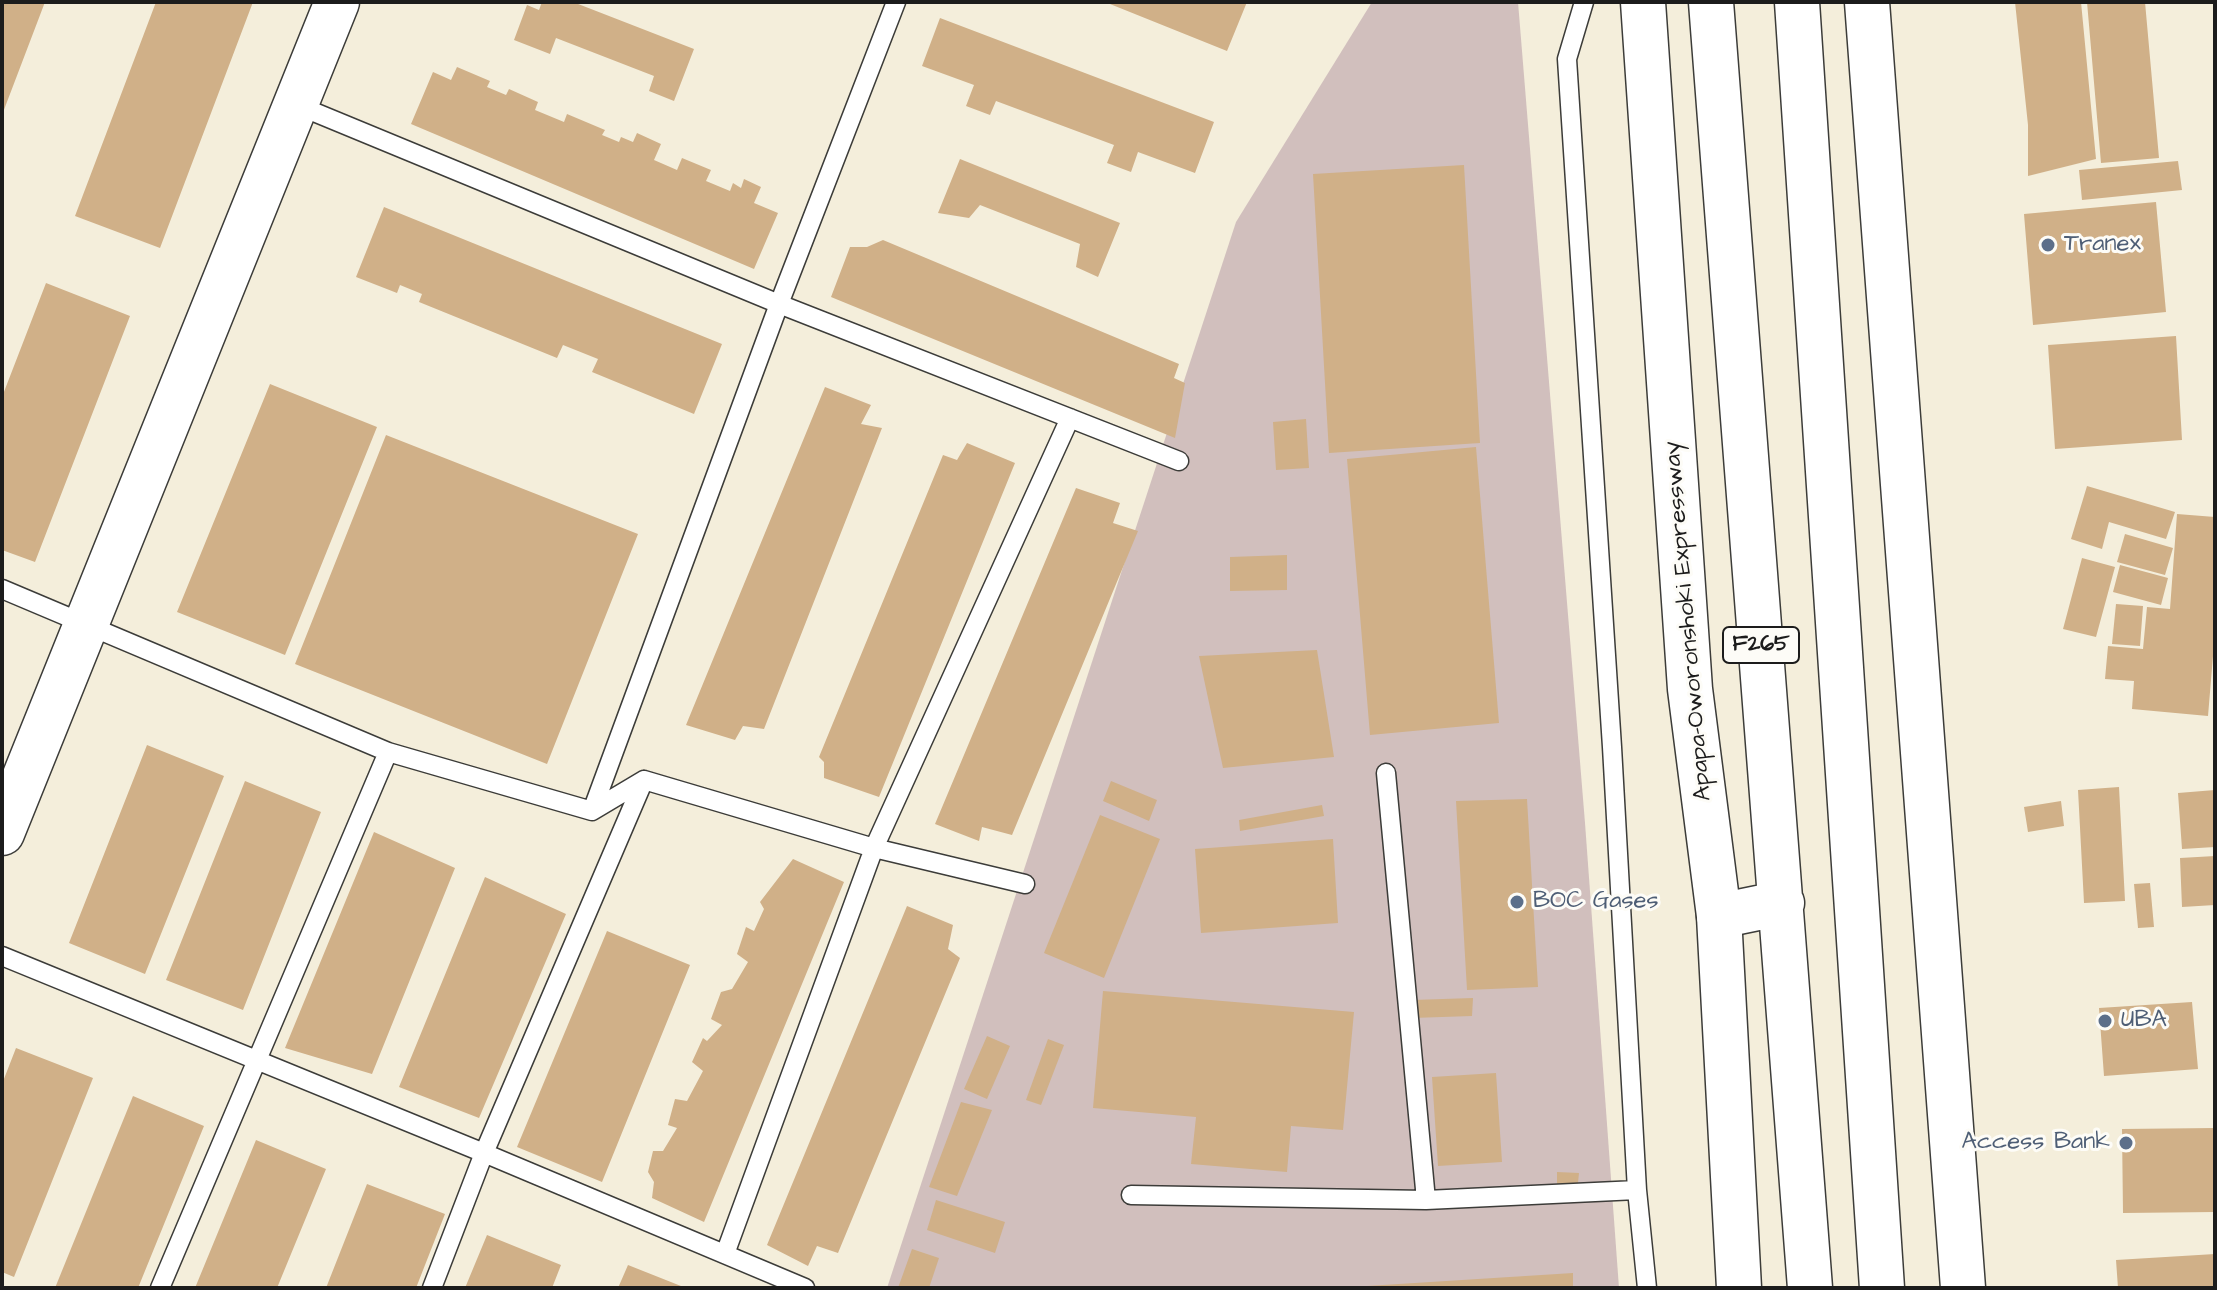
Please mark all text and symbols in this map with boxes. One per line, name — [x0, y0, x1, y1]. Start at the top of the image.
place label: Tranex — [2064, 231, 2141, 259]
marker: Tranex — [2039, 236, 2057, 254]
street label: Apapa-Oworonshoki Expressway — [1659, 440, 1719, 802]
road number: F265 — [1723, 627, 1799, 663]
place label: BOC Gases — [1533, 888, 1659, 916]
marker: BOC Gases — [1508, 893, 1526, 911]
place label: UBA — [2121, 1007, 2167, 1035]
marker: UBA — [2096, 1012, 2114, 1030]
place label: Access Bank — [1962, 1129, 2110, 1157]
marker: Access Bank — [2117, 1134, 2135, 1152]

